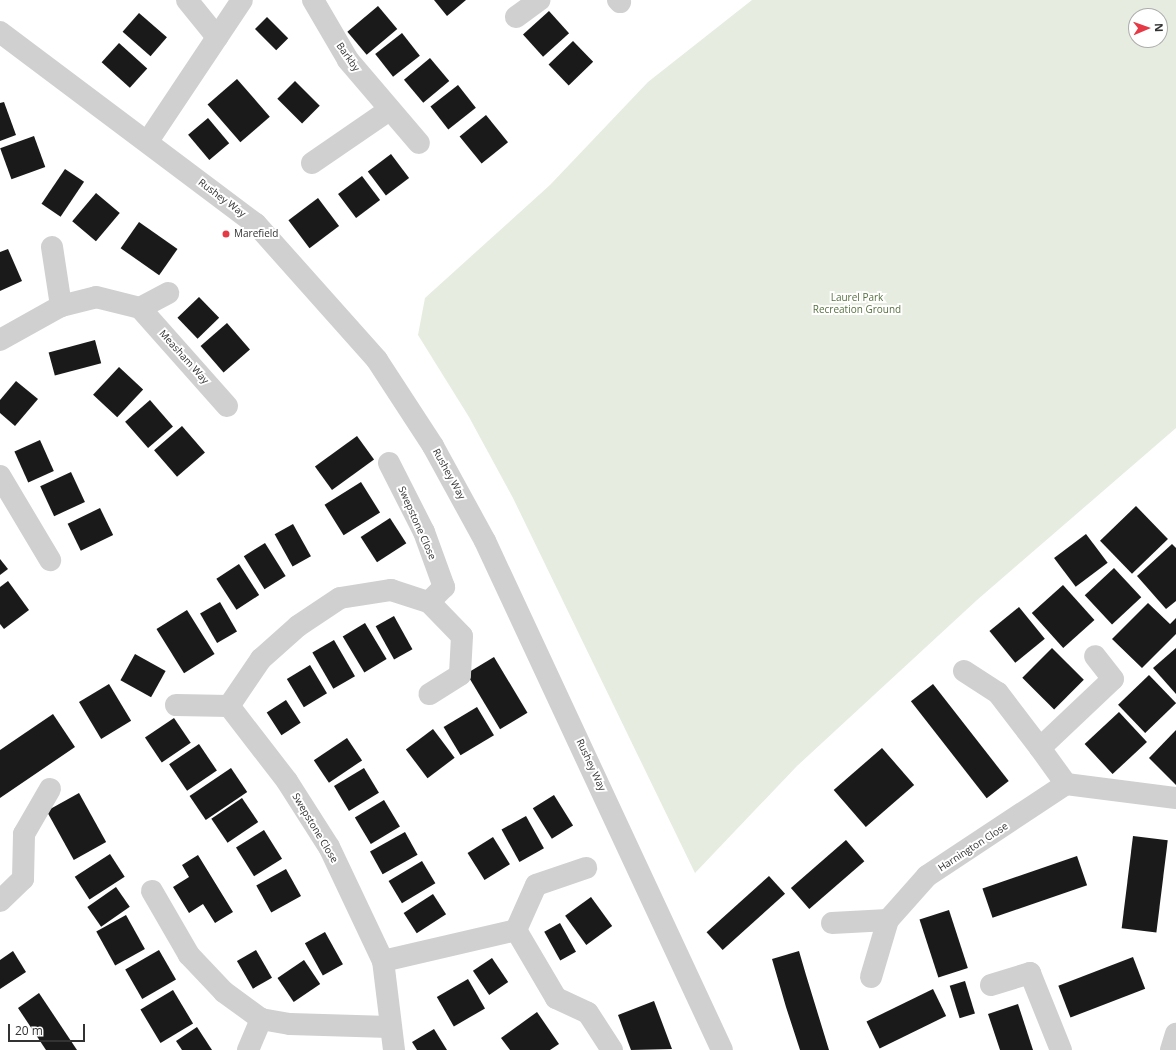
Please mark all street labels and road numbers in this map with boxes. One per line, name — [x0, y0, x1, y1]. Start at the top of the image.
street label: Barkby — [334, 40, 362, 74]
street label: Rushey Way — [196, 176, 248, 220]
street label: Measham Way — [157, 328, 211, 386]
street label: Rushey Way — [430, 447, 468, 501]
street label: Swepstone Close — [395, 485, 439, 561]
street label: Rushey Way — [574, 737, 608, 793]
street label: Swepstone Close — [290, 791, 340, 865]
street label: Harnington Close — [936, 820, 1010, 874]

